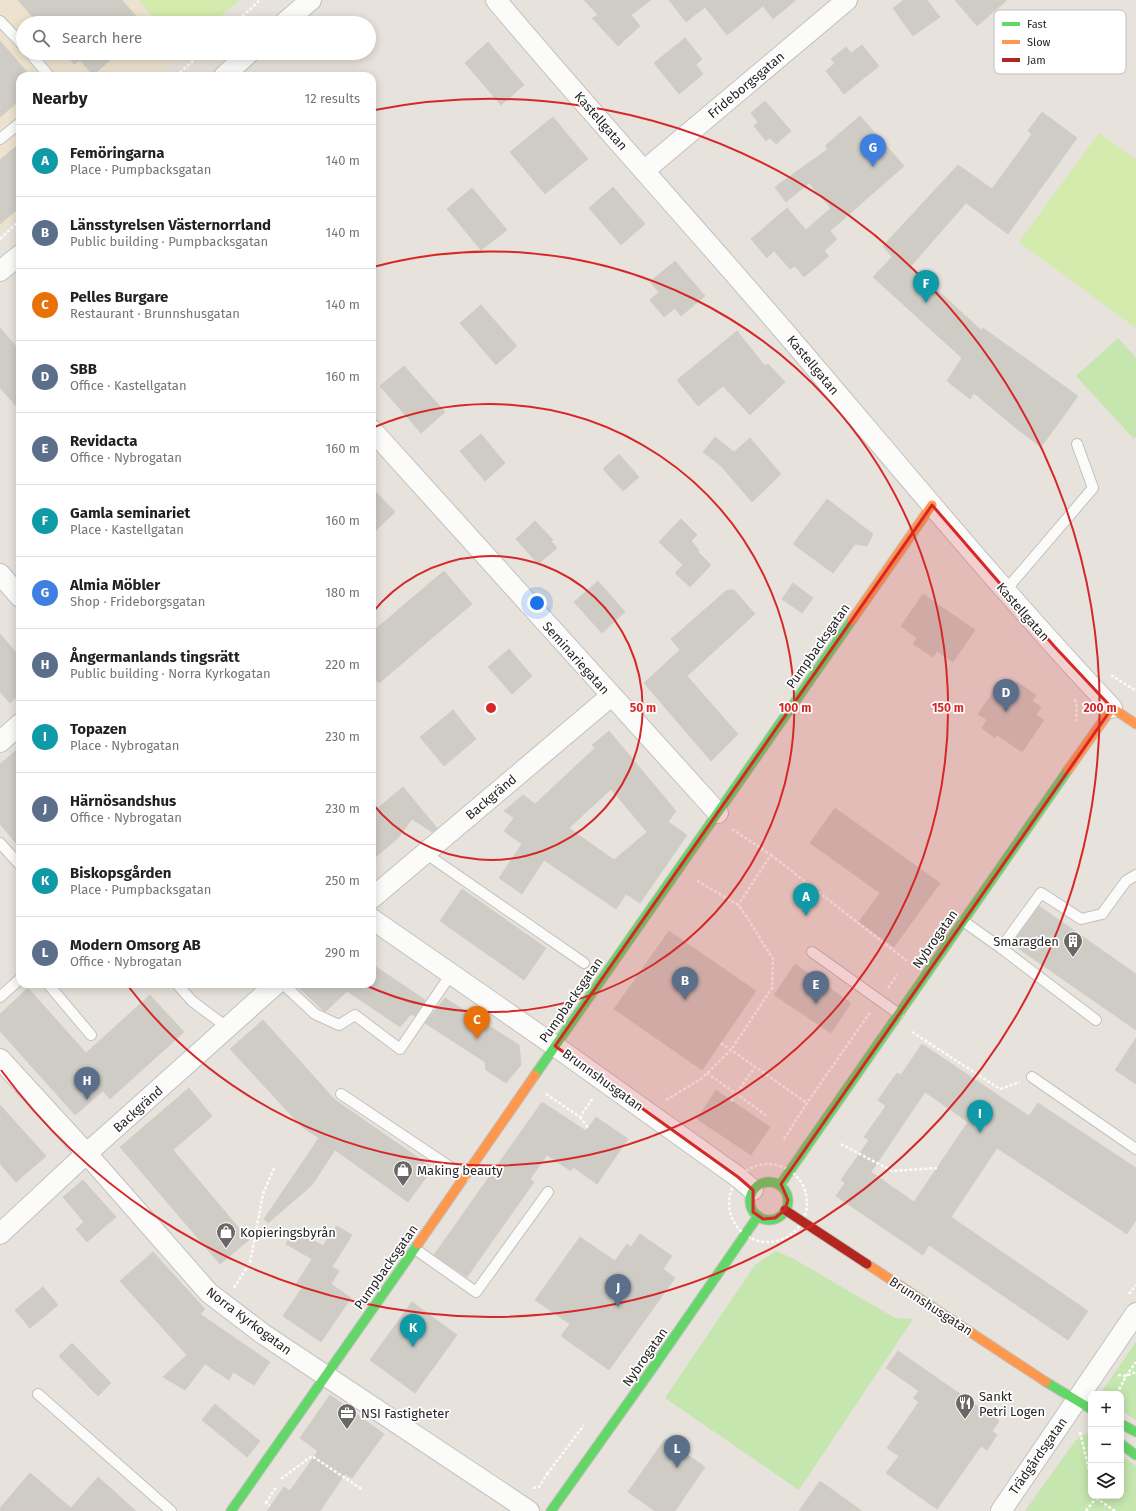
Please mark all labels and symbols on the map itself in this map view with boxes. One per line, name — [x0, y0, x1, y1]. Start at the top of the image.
legend — [994, 10, 1126, 74]
text: Fast — [1027, 18, 1047, 31]
text: Slow — [1027, 36, 1051, 49]
street label: Frideborgsgatan — [705, 49, 787, 121]
text: Jam — [1027, 54, 1046, 67]
street label: Kastellgatan — [572, 89, 630, 153]
pin: G — [860, 134, 886, 167]
pin: F — [913, 270, 939, 303]
street label: Kastellgatan — [784, 332, 842, 398]
street label: Kastellgatan — [994, 580, 1052, 644]
your location — [527, 593, 547, 613]
street label: Pumpbacksgatan — [783, 601, 853, 691]
street label: Seminariegatan — [540, 619, 612, 697]
pin: D — [993, 679, 1019, 712]
centre of rings — [484, 701, 498, 715]
text: 50 m — [630, 701, 656, 715]
text: 100 m — [779, 701, 811, 715]
text: 150 m — [932, 701, 964, 715]
text: 200 m — [1083, 701, 1117, 715]
street label: Backgränd — [463, 771, 519, 823]
pin: A — [793, 883, 819, 916]
street label: Nybrogatan — [909, 907, 961, 971]
building icon: Smaragden — [1062, 930, 1084, 958]
place label: Smaragden — [993, 934, 1059, 949]
street label: Pumpbacksgatan — [536, 955, 606, 1045]
pin: B — [672, 967, 698, 1000]
pin: E — [803, 971, 829, 1004]
pin: C — [464, 1006, 490, 1039]
street label: Brunnshusgatan — [560, 1046, 646, 1114]
pin: H — [74, 1067, 100, 1100]
street label: Backgränd — [110, 1083, 166, 1135]
pin: I — [967, 1100, 993, 1133]
shop icon: Making beauty — [392, 1159, 414, 1187]
place label: Making beauty — [417, 1163, 503, 1178]
shop icon: Kopieringsbyrån — [215, 1221, 237, 1249]
street label: Pumpbacksgatan — [351, 1222, 421, 1312]
place label: Kopieringsbyrån — [240, 1225, 336, 1240]
pin: J — [605, 1274, 631, 1307]
street label: Brunnshusgatan — [887, 1274, 975, 1338]
street label: Norra Kyrkogatan — [204, 1284, 294, 1358]
pin: K — [400, 1314, 426, 1347]
street label: Nybrogatan — [619, 1325, 671, 1389]
place label: Sankt Petri Logen — [979, 1389, 1045, 1419]
restaurant icon: Sankt Petri Logen — [954, 1392, 976, 1420]
office icon: NSI Fastigheter — [336, 1402, 358, 1430]
place label: NSI Fastigheter — [361, 1406, 449, 1421]
street label: Trädgårdsgatan — [1006, 1415, 1070, 1497]
pin: L — [664, 1435, 690, 1468]

